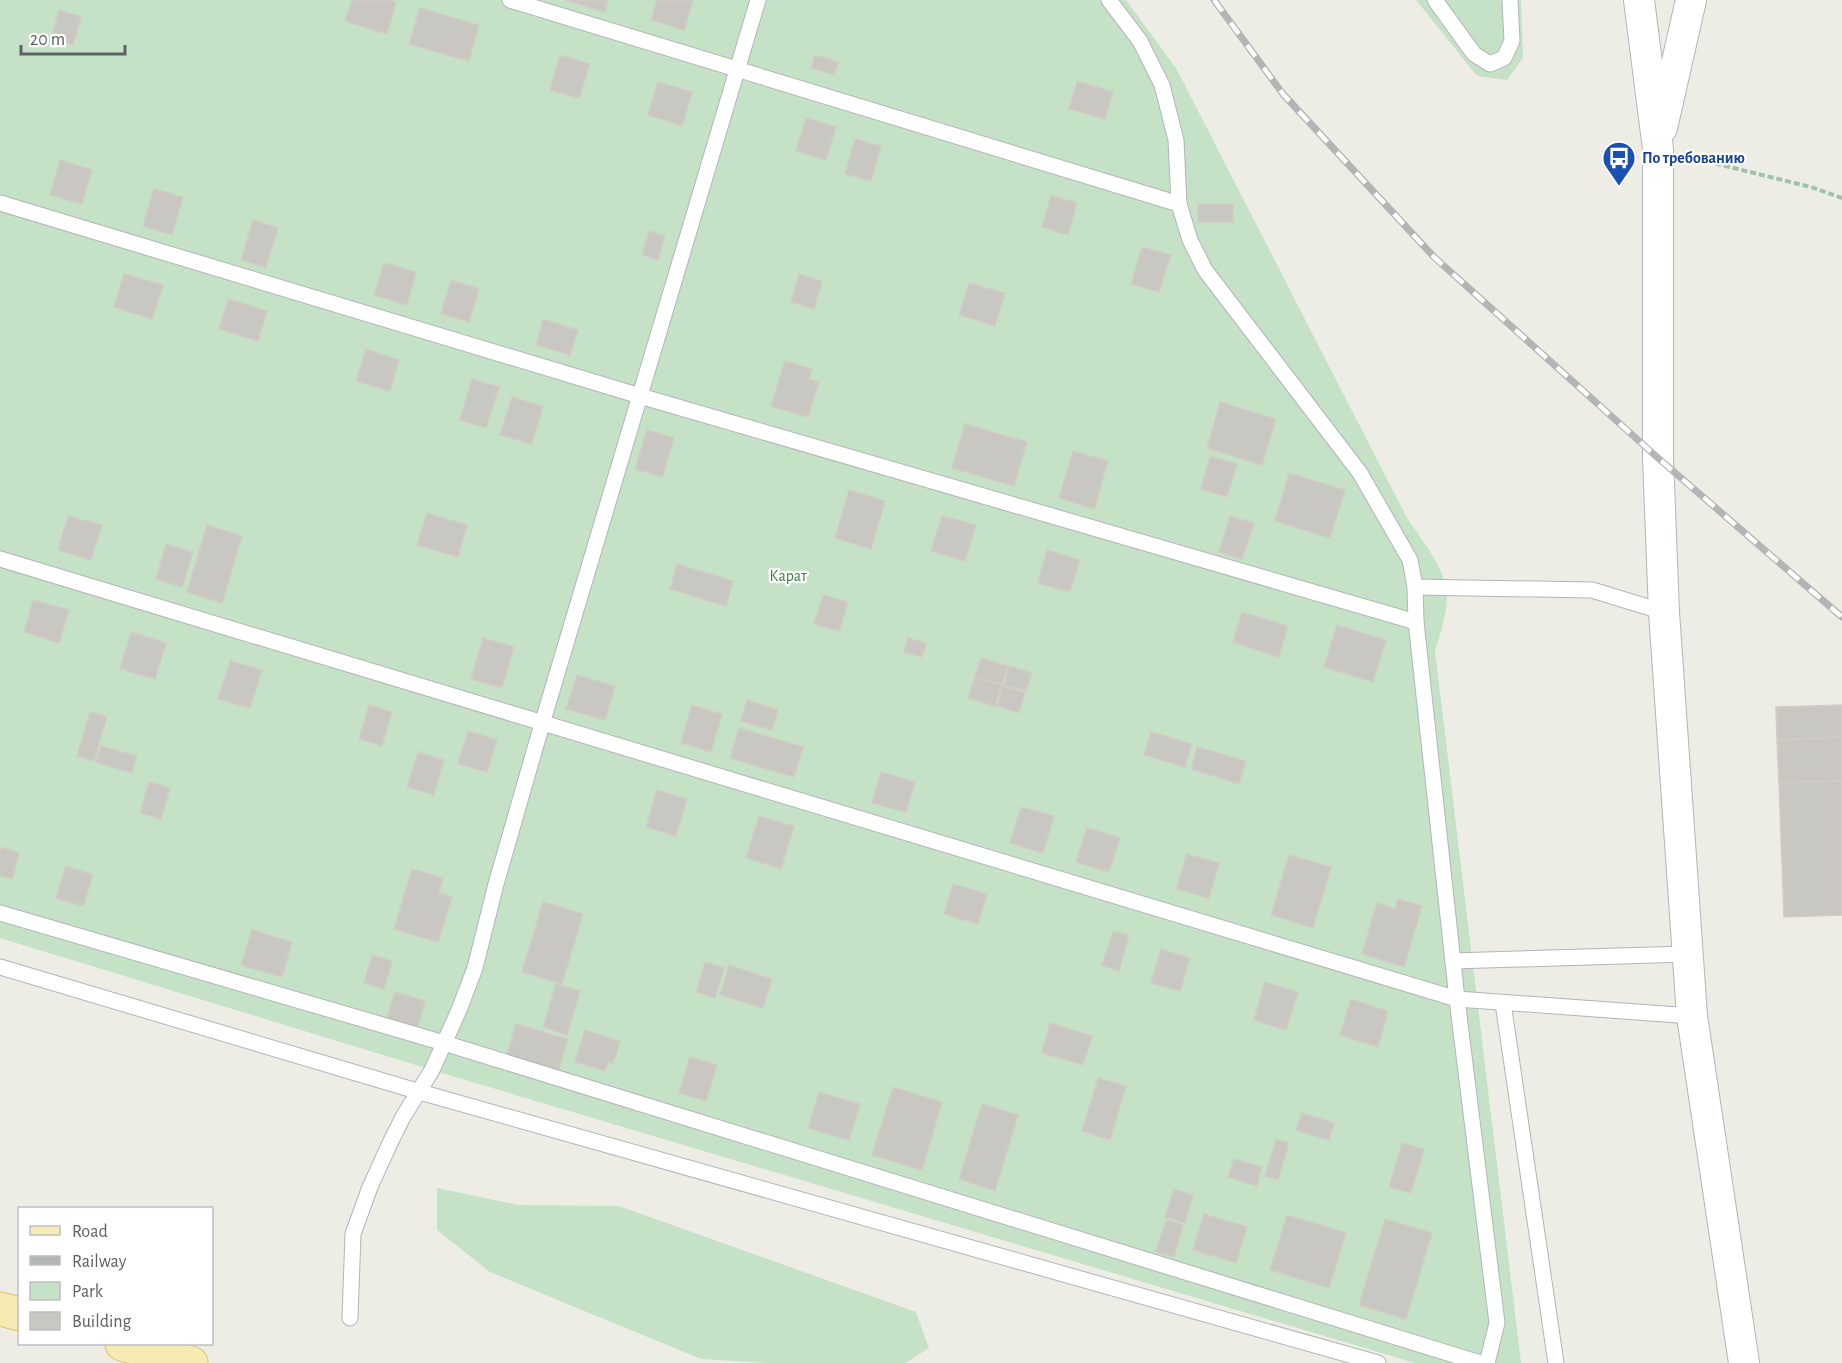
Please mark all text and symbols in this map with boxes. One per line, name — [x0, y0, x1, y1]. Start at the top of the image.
scale bar — [21, 18, 124, 56]
text: 20 m — [30, 31, 65, 49]
bus stop icon: По требованию — [1601, 140, 1637, 187]
place label: По требованию — [1642, 150, 1745, 166]
park label: Карат — [769, 568, 807, 584]
legend — [18, 1207, 213, 1345]
text: Road — [72, 1223, 108, 1241]
text: Railway — [72, 1253, 127, 1271]
text: Park — [72, 1283, 104, 1301]
text: Building — [72, 1313, 132, 1331]

